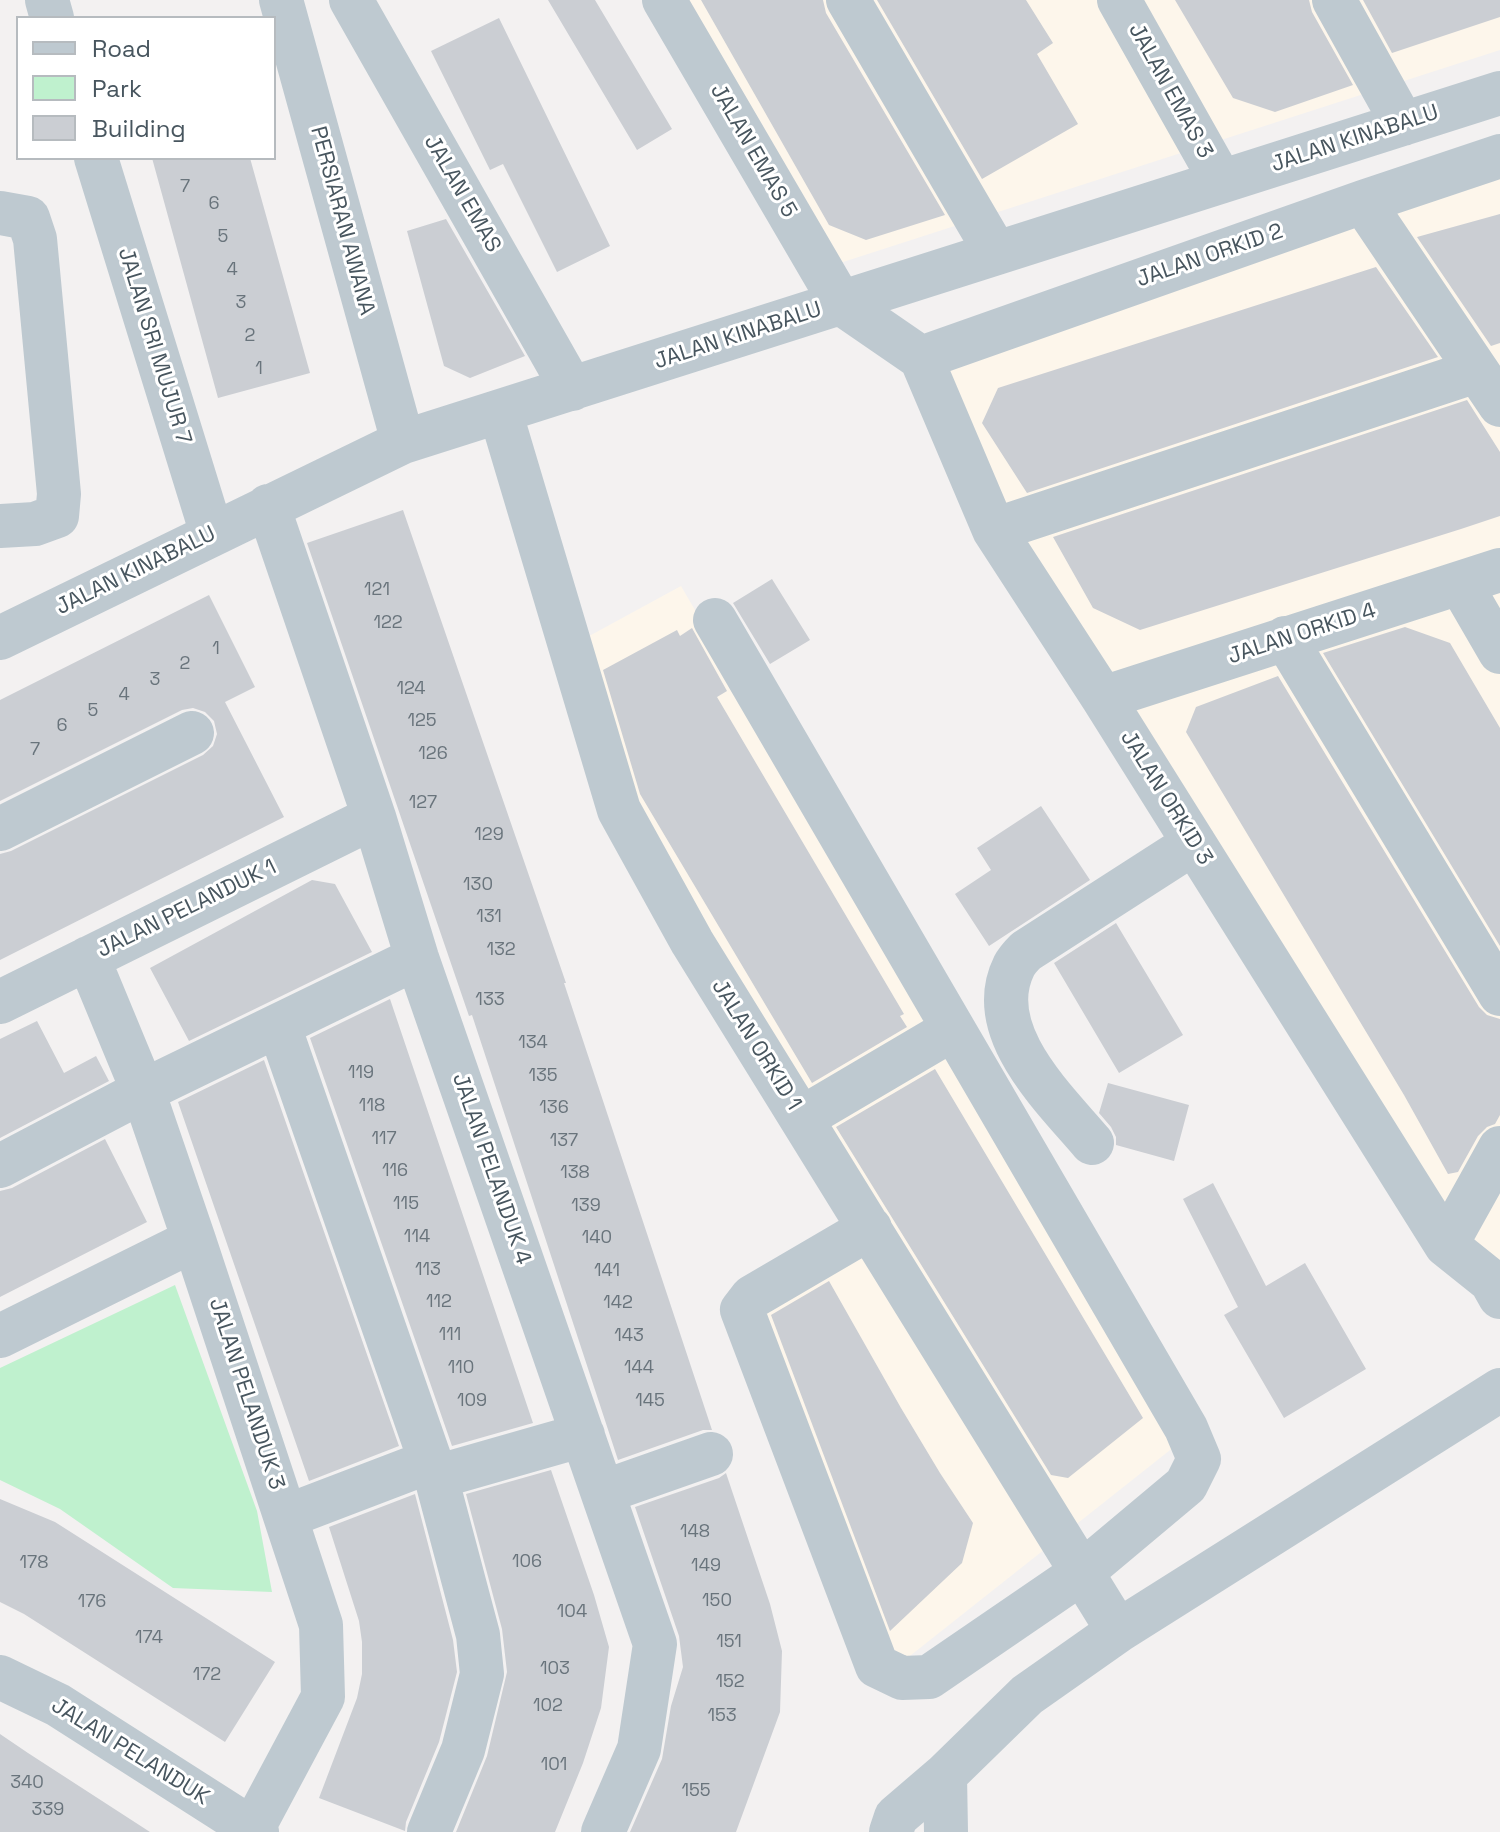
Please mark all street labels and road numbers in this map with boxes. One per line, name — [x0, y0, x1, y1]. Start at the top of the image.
street label: JALAN EMAS 3 — [1122, 19, 1218, 163]
street label: JALAN EMAS 5 — [704, 79, 802, 223]
street label: JALAN KINABALU — [1268, 100, 1442, 178]
street label: PERSIARAN AWANA — [304, 124, 380, 318]
street label: JALAN EMAS — [418, 131, 506, 257]
street label: JALAN ORKID 2 — [1133, 219, 1287, 293]
street label: JALAN SRI MUJUR 7 — [112, 245, 196, 447]
street label: JALAN KINABALU — [651, 297, 825, 375]
street label: JALAN KINABALU — [52, 521, 220, 621]
street label: JALAN ORKID 4 — [1225, 598, 1379, 670]
street label: JALAN ORKID 3 — [1114, 726, 1218, 870]
street label: JALAN PELANDUK 1 — [93, 854, 281, 964]
street label: JALAN ORKID 1 — [705, 975, 807, 1115]
street label: JALAN PELANDUK 4 — [446, 1070, 536, 1268]
street label: JALAN PELANDUK 3 — [203, 1295, 289, 1493]
street label: JALAN PELANDUK — [46, 1693, 214, 1811]

